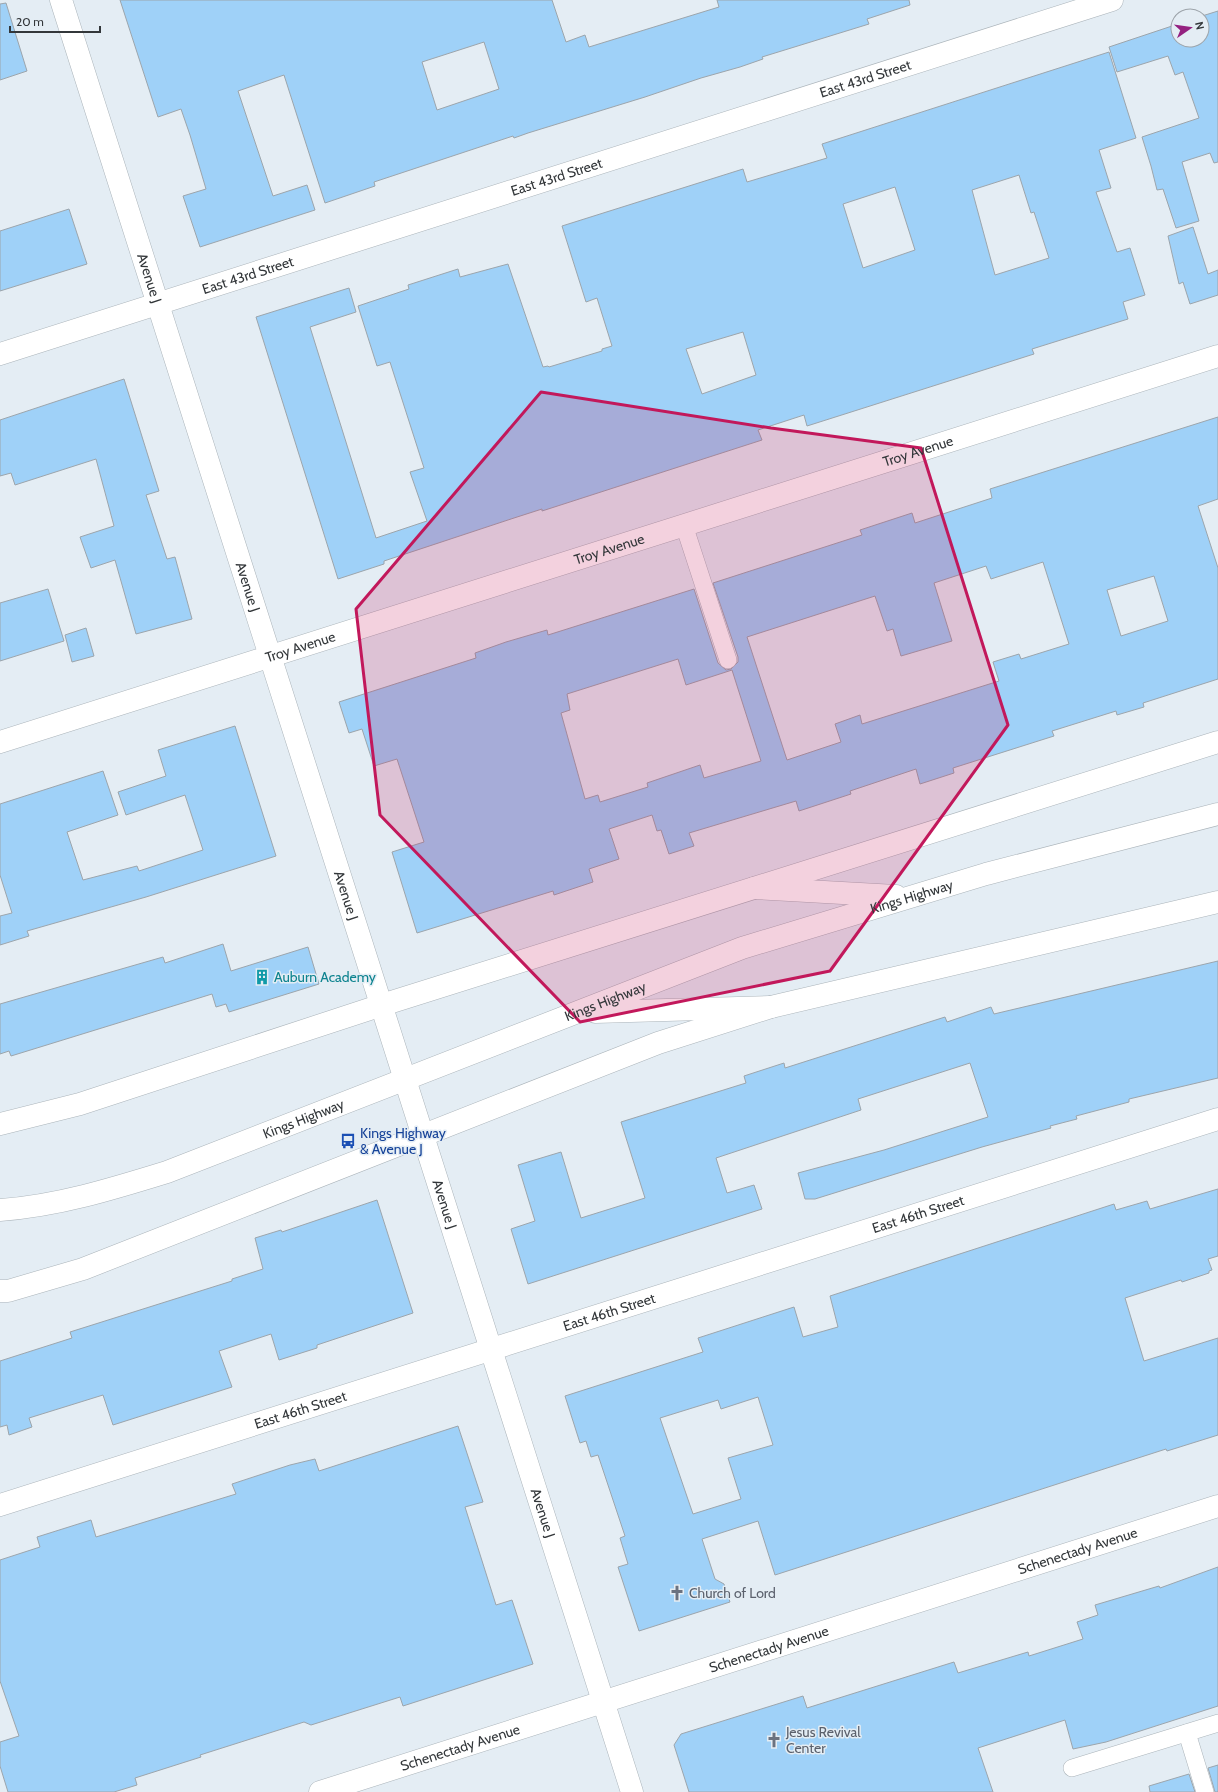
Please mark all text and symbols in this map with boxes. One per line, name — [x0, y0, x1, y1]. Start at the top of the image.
scale bar — [10, 8, 100, 34]
north arrow — [1170, 8, 1210, 48]
text: 20 m — [16, 14, 44, 29]
text: N — [1192, 20, 1207, 31]
street label: East 43rd Street — [817, 55, 913, 102]
street label: East 43rd Street — [508, 154, 605, 200]
street label: Avenue J — [133, 251, 166, 305]
street label: East 43rd Street — [200, 252, 296, 298]
street label: Troy Avenue — [881, 432, 955, 471]
street label: Troy Avenue — [572, 529, 647, 569]
street label: Avenue J — [232, 560, 264, 614]
street label: Troy Avenue — [263, 627, 338, 666]
street label: Avenue J — [330, 869, 363, 923]
street label: Kings Highway — [868, 875, 955, 918]
building icon: Auburn Academy — [253, 968, 271, 986]
place label: Auburn Academy — [274, 968, 376, 986]
street label: Kings Highway — [562, 977, 649, 1025]
street label: Kings Highway — [260, 1095, 347, 1143]
place label: Kings Highway & Avenue J — [360, 1124, 446, 1158]
bus stop icon: Kings Highway & Avenue J — [339, 1132, 357, 1150]
street label: Avenue J — [428, 1177, 461, 1231]
street label: East 46th Street — [870, 1191, 967, 1237]
street label: East 46th Street — [561, 1289, 658, 1335]
street label: East 46th Street — [252, 1387, 349, 1433]
street label: Avenue J — [527, 1486, 559, 1540]
street label: Schenectady Avenue — [1015, 1523, 1140, 1578]
church icon: Church of Lord — [668, 1584, 686, 1602]
place label: Church of Lord — [689, 1584, 776, 1602]
street label: Schenectady Avenue — [707, 1622, 831, 1677]
street label: Schenectady Avenue — [398, 1720, 522, 1775]
place label: Jesus Revival Center — [785, 1723, 861, 1757]
church icon: Jesus Revival Center — [765, 1731, 783, 1749]

